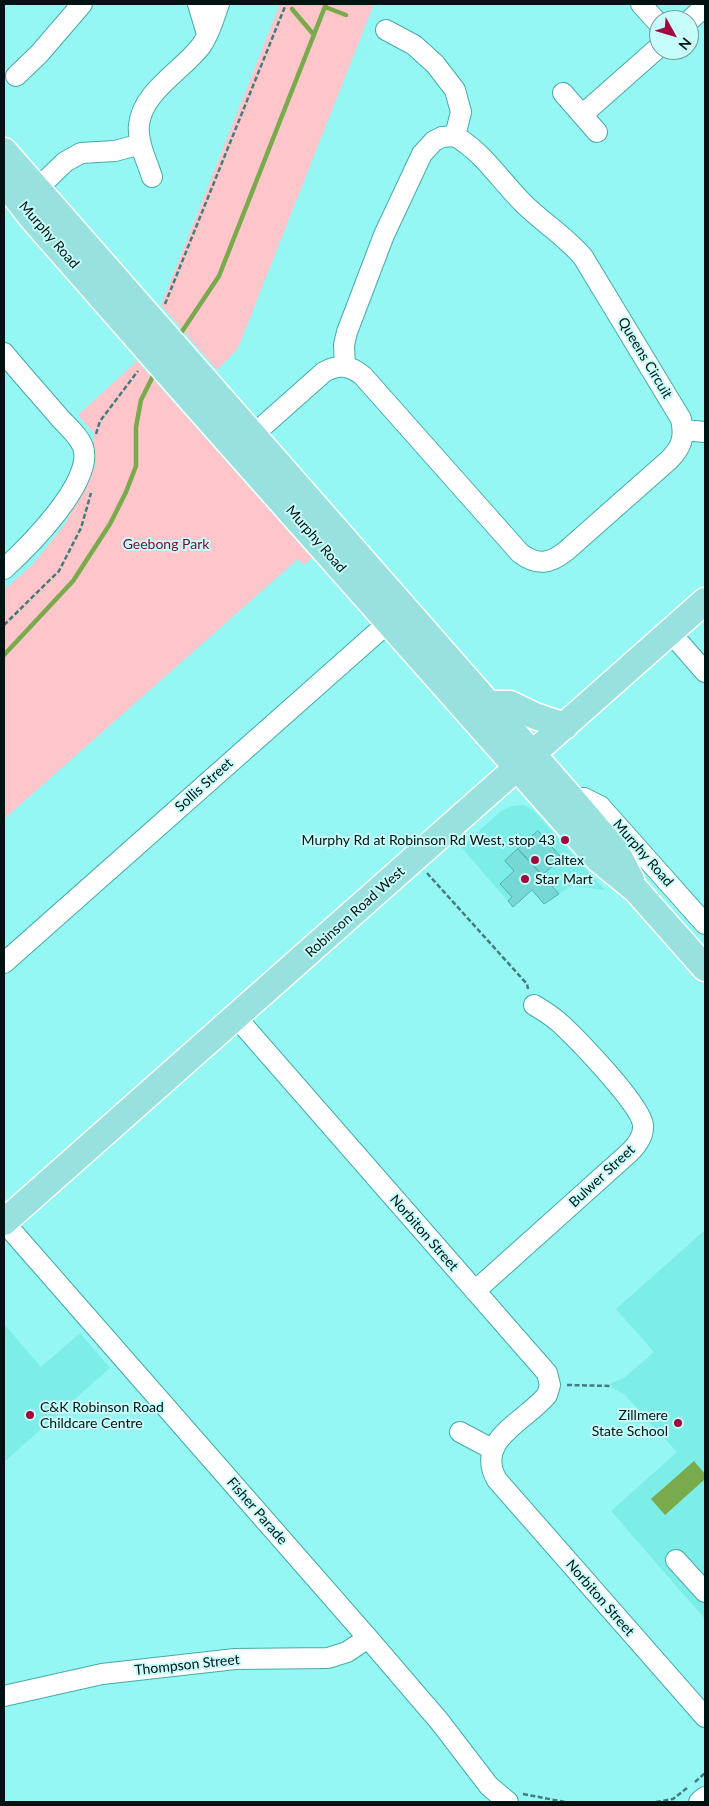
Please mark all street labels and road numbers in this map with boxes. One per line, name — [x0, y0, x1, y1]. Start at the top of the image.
street label: Murphy Road — [15, 198, 83, 272]
street label: Queens Circuit — [614, 314, 676, 402]
street label: Murphy Road — [282, 502, 350, 576]
street label: Sollis Street — [172, 755, 236, 815]
street label: Murphy Road — [609, 816, 677, 890]
street label: Robinson Road West — [302, 863, 408, 961]
street label: Bulwer Street — [566, 1141, 638, 1211]
street label: Norbiton Street — [386, 1191, 462, 1275]
street label: Fisher Parade — [223, 1474, 291, 1548]
street label: Norbiton Street — [562, 1556, 638, 1640]
street label: Thompson Street — [134, 1651, 240, 1679]

